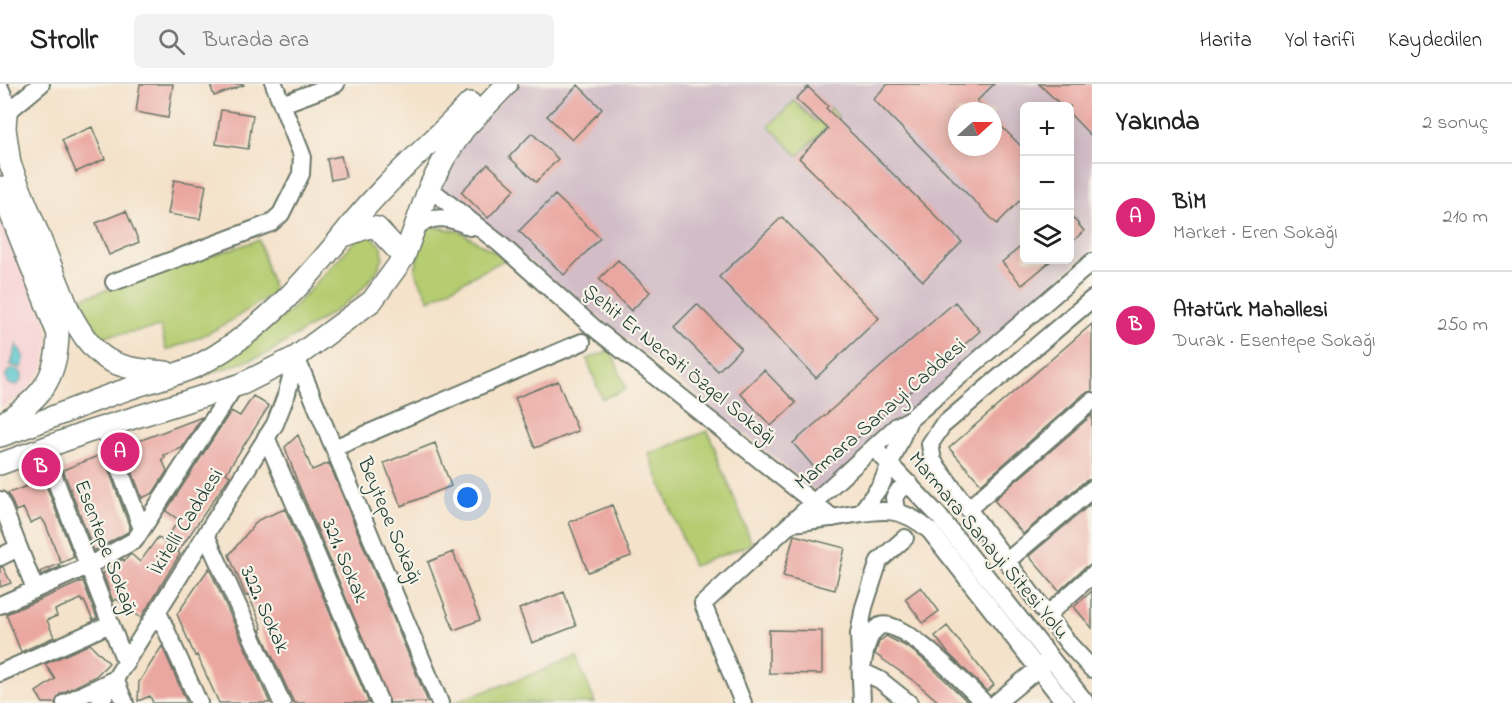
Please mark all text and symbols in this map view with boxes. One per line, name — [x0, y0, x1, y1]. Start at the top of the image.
search box — [134, 14, 554, 68]
text: Strollr — [30, 21, 98, 62]
icon: search — [155, 25, 188, 58]
text: Burada ara — [203, 25, 309, 57]
text: Harita — [1200, 26, 1252, 56]
text: Yol tarifi — [1285, 26, 1355, 56]
text: Kaydedilen — [1388, 26, 1482, 56]
north arrow — [948, 102, 1002, 156]
map controls — [1020, 102, 1074, 264]
button: + — [1020, 102, 1074, 156]
text: Yakında — [1116, 104, 1200, 142]
text: 2 sonuç — [1422, 109, 1488, 138]
button: − — [1020, 156, 1074, 210]
text: BİM — [1173, 187, 1206, 219]
text: A — [1129, 203, 1142, 232]
text: 210 m — [1443, 203, 1488, 232]
button: layers — [1020, 210, 1074, 264]
text: Market · Eren Sokağı — [1173, 219, 1338, 248]
street label: Şehit Er Necati Özgel Sokağı — [574, 277, 782, 454]
text: Atatürk Mahallesi — [1173, 295, 1328, 327]
text: B — [1129, 311, 1142, 340]
text: 250 m — [1437, 311, 1488, 340]
text: Durak · Esentepe Sokağı — [1173, 327, 1376, 356]
street label: Marmara Sanayi Caddesi — [789, 332, 975, 500]
pin: A — [100, 430, 140, 475]
pin: B — [22, 444, 60, 490]
street label: Marmara Sanayi Sitesi Yolu — [899, 446, 1076, 648]
street label: Beytepe Sokağı — [347, 452, 429, 590]
street label: İkitelli Caddesi — [142, 463, 232, 581]
street label: Esentepe Sokağı — [63, 476, 145, 621]
your location — [453, 483, 482, 512]
street label: 321. Sokak — [313, 514, 375, 608]
street label: 322. Sokak — [231, 562, 297, 659]

